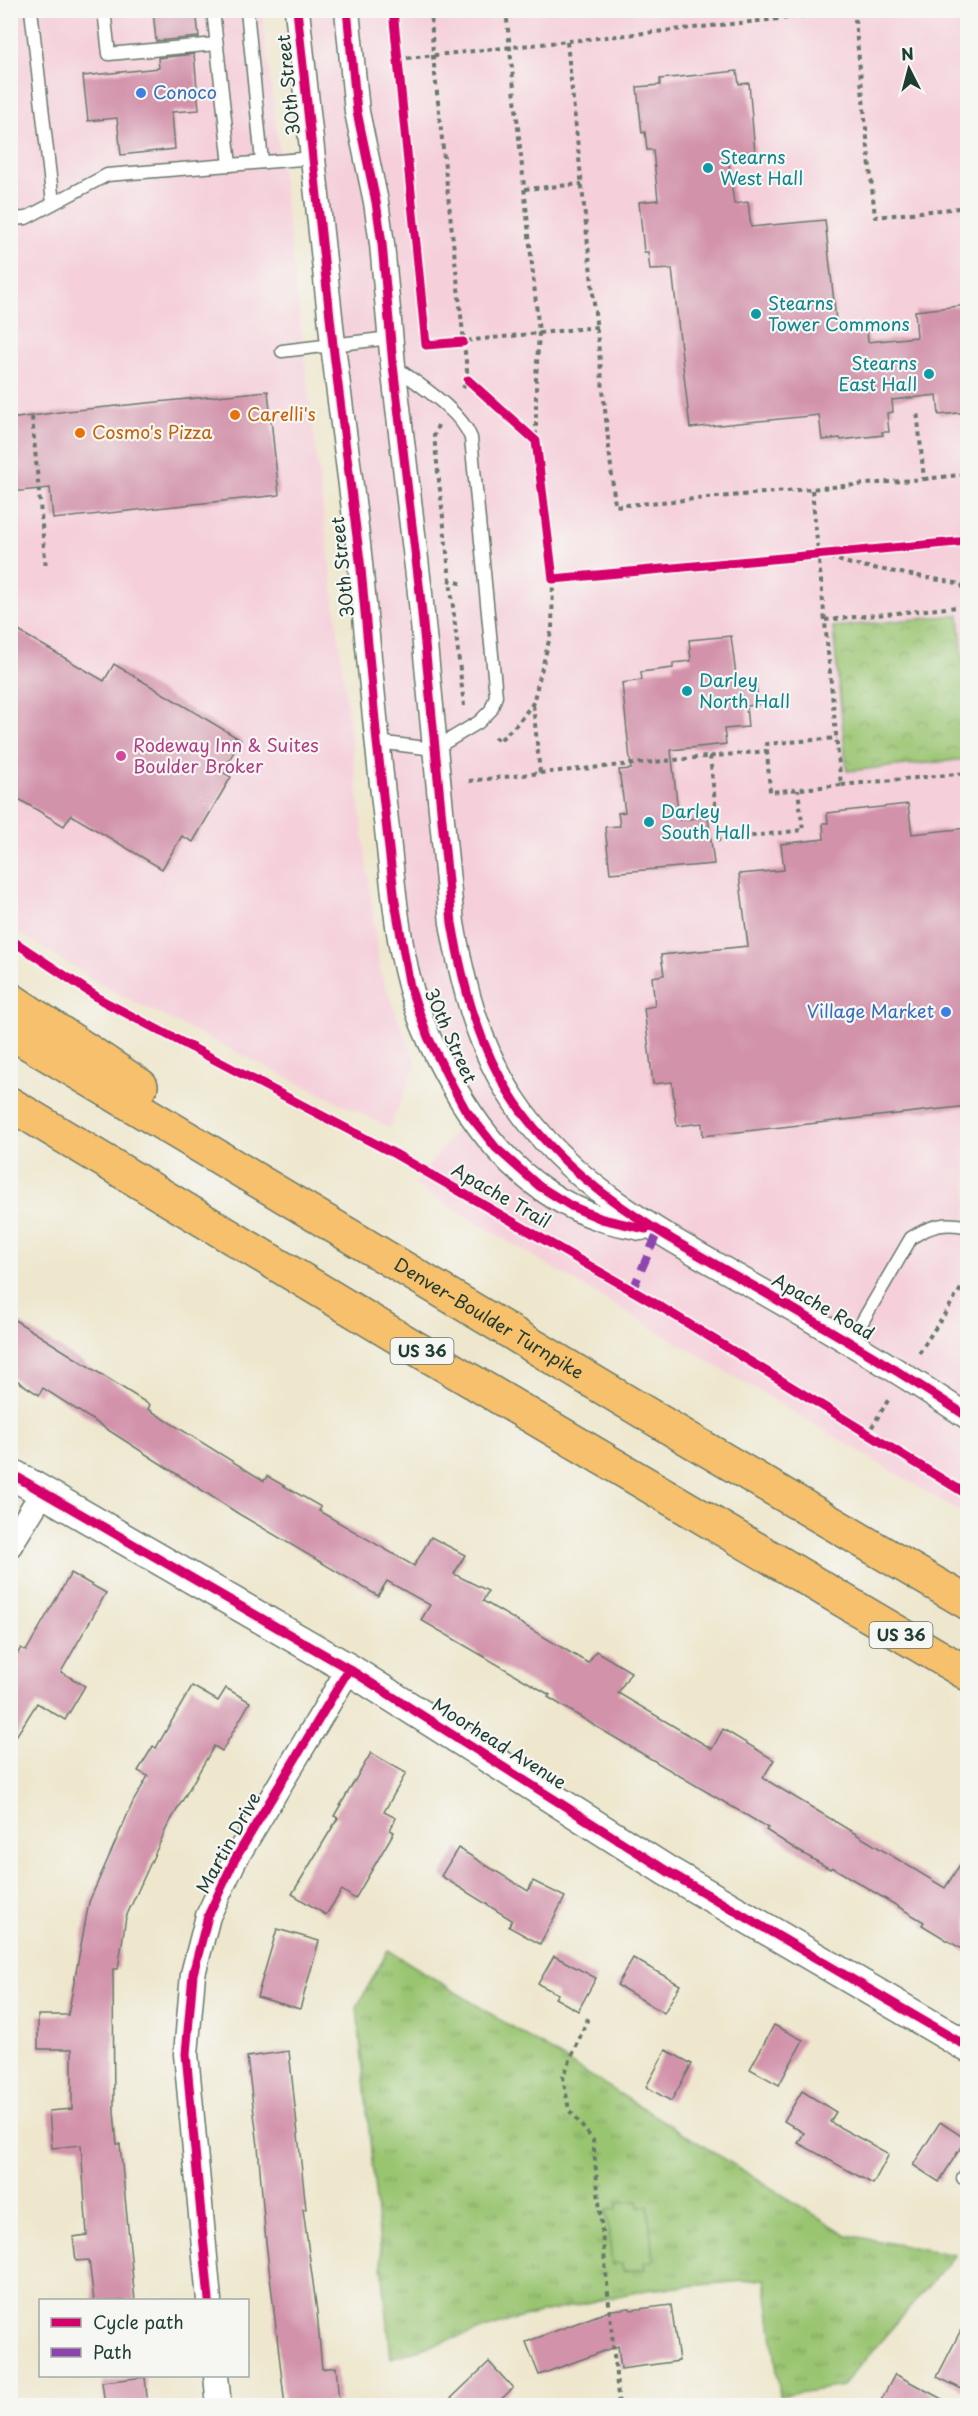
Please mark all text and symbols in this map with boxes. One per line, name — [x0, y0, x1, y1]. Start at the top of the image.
street label: 30th Street — [269, 33, 306, 137]
north arrow — [879, 39, 939, 99]
text: N — [900, 40, 915, 66]
place label: Conoco — [153, 78, 217, 105]
marker: Conoco — [134, 86, 148, 100]
place label: Stearns West Hall — [720, 143, 803, 191]
marker: Stearns West Hall — [701, 161, 715, 175]
place label: Stearns Tower Commons — [768, 289, 910, 337]
marker: Stearns Tower Commons — [749, 307, 763, 321]
place label: Stearns East Hall — [838, 349, 917, 397]
marker: Stearns East Hall — [922, 367, 936, 381]
place label: Carelli's — [247, 400, 316, 427]
marker: Carelli's — [228, 408, 242, 422]
place label: Cosmo's Pizza — [92, 418, 213, 445]
marker: Cosmo's Pizza — [73, 426, 87, 440]
street label: 30th Street — [323, 515, 360, 619]
place label: Darley North Hall — [699, 666, 790, 714]
marker: Darley North Hall — [680, 684, 694, 698]
place label: Rodeway Inn & Suites Boulder Broker — [133, 731, 319, 779]
marker: Rodeway Inn & Suites Boulder Broker — [114, 749, 128, 763]
place label: Darley South Hall — [661, 797, 750, 845]
marker: Darley South Hall — [642, 815, 656, 829]
street label: 30th Street — [418, 984, 484, 1087]
place label: Village Market — [807, 997, 934, 1024]
marker: Village Market — [939, 1005, 953, 1019]
street label: Apache Trail — [447, 1155, 556, 1234]
street label: Denver–Boulder Turnpike — [389, 1250, 589, 1385]
street label: Apache Road — [768, 1266, 880, 1346]
road number: US 36 — [390, 1338, 454, 1364]
road number: US 36 — [870, 1622, 932, 1648]
street label: Moorhead Avenue — [427, 1691, 572, 1795]
street label: Martin Drive — [189, 1787, 267, 1898]
legend — [39, 2299, 249, 2377]
text: Cycle path — [93, 2308, 184, 2335]
text: Path — [93, 2338, 132, 2365]

